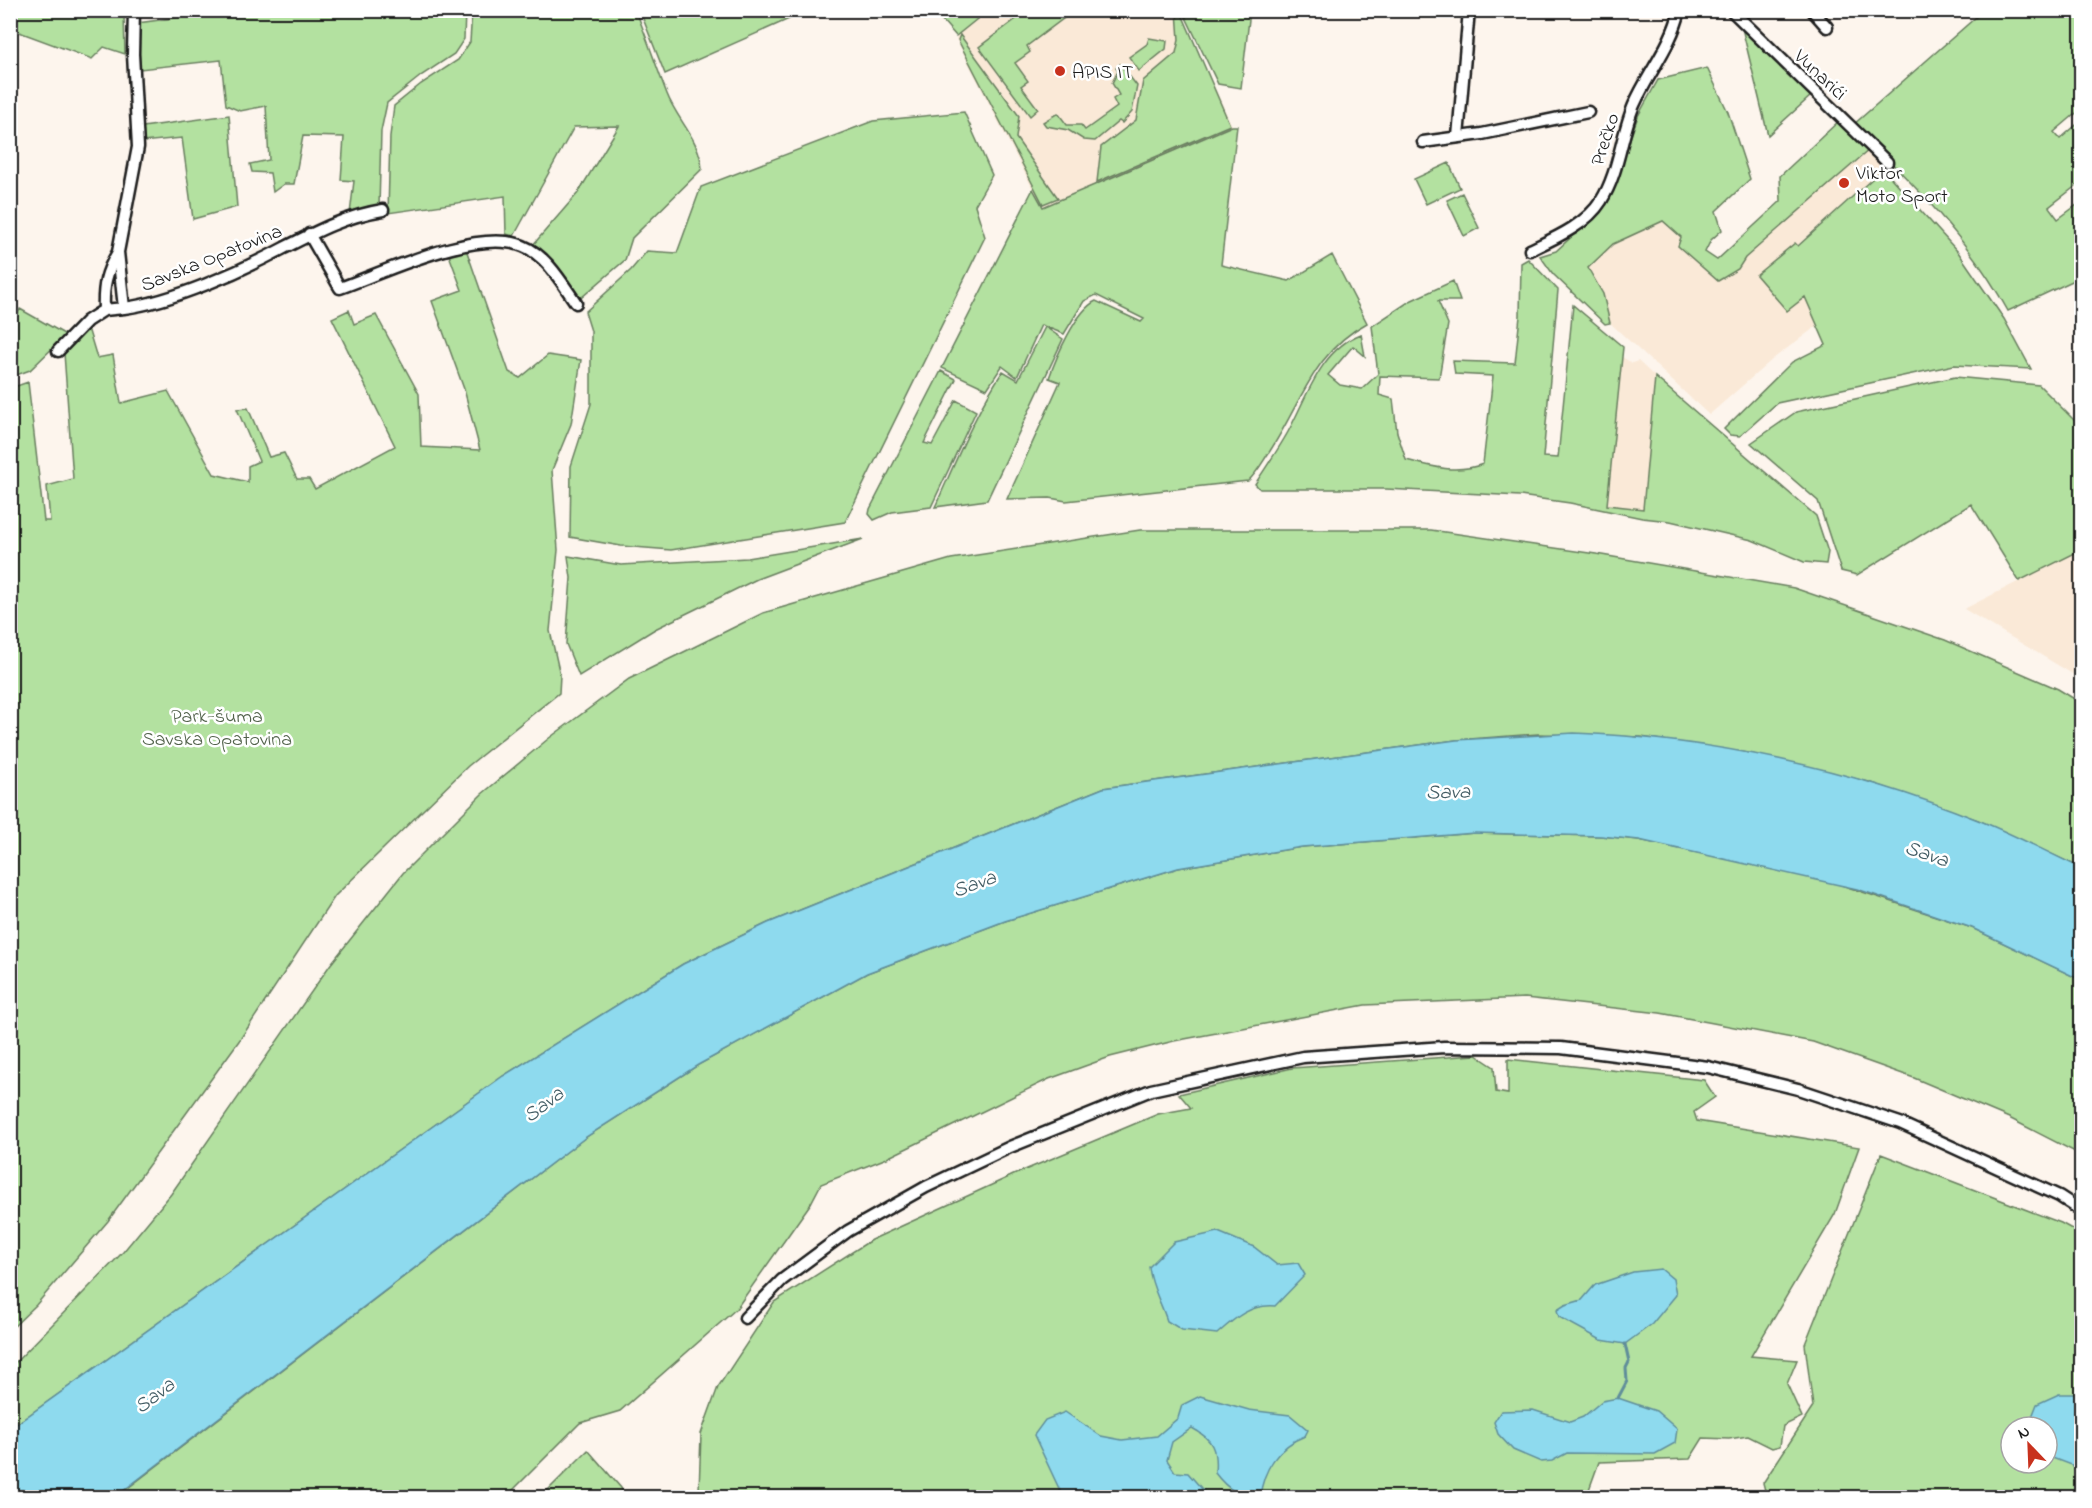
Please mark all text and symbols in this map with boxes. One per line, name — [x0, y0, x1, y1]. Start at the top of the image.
street label: Vunarići — [1785, 43, 1852, 108]
place label: APIS IT — [1072, 59, 1133, 88]
marker: APIS IT — [1053, 64, 1067, 78]
street label: Prečko — [1584, 110, 1628, 170]
place label: Viktor Moto Sport — [1855, 160, 1948, 212]
marker: Viktor Moto Sport — [1837, 176, 1851, 190]
street label: Savska Opatovina — [137, 218, 287, 301]
park label: Park-šuma Savska Opatovina — [142, 703, 292, 755]
water label: Sava — [1426, 778, 1471, 808]
water label: Sava — [1901, 833, 1953, 876]
water label: Sava — [949, 863, 1001, 907]
water label: Sava — [517, 1080, 571, 1131]
water label: Sava — [128, 1371, 182, 1422]
north arrow — [1999, 1415, 2059, 1475]
text: N — [2014, 1420, 2034, 1446]

